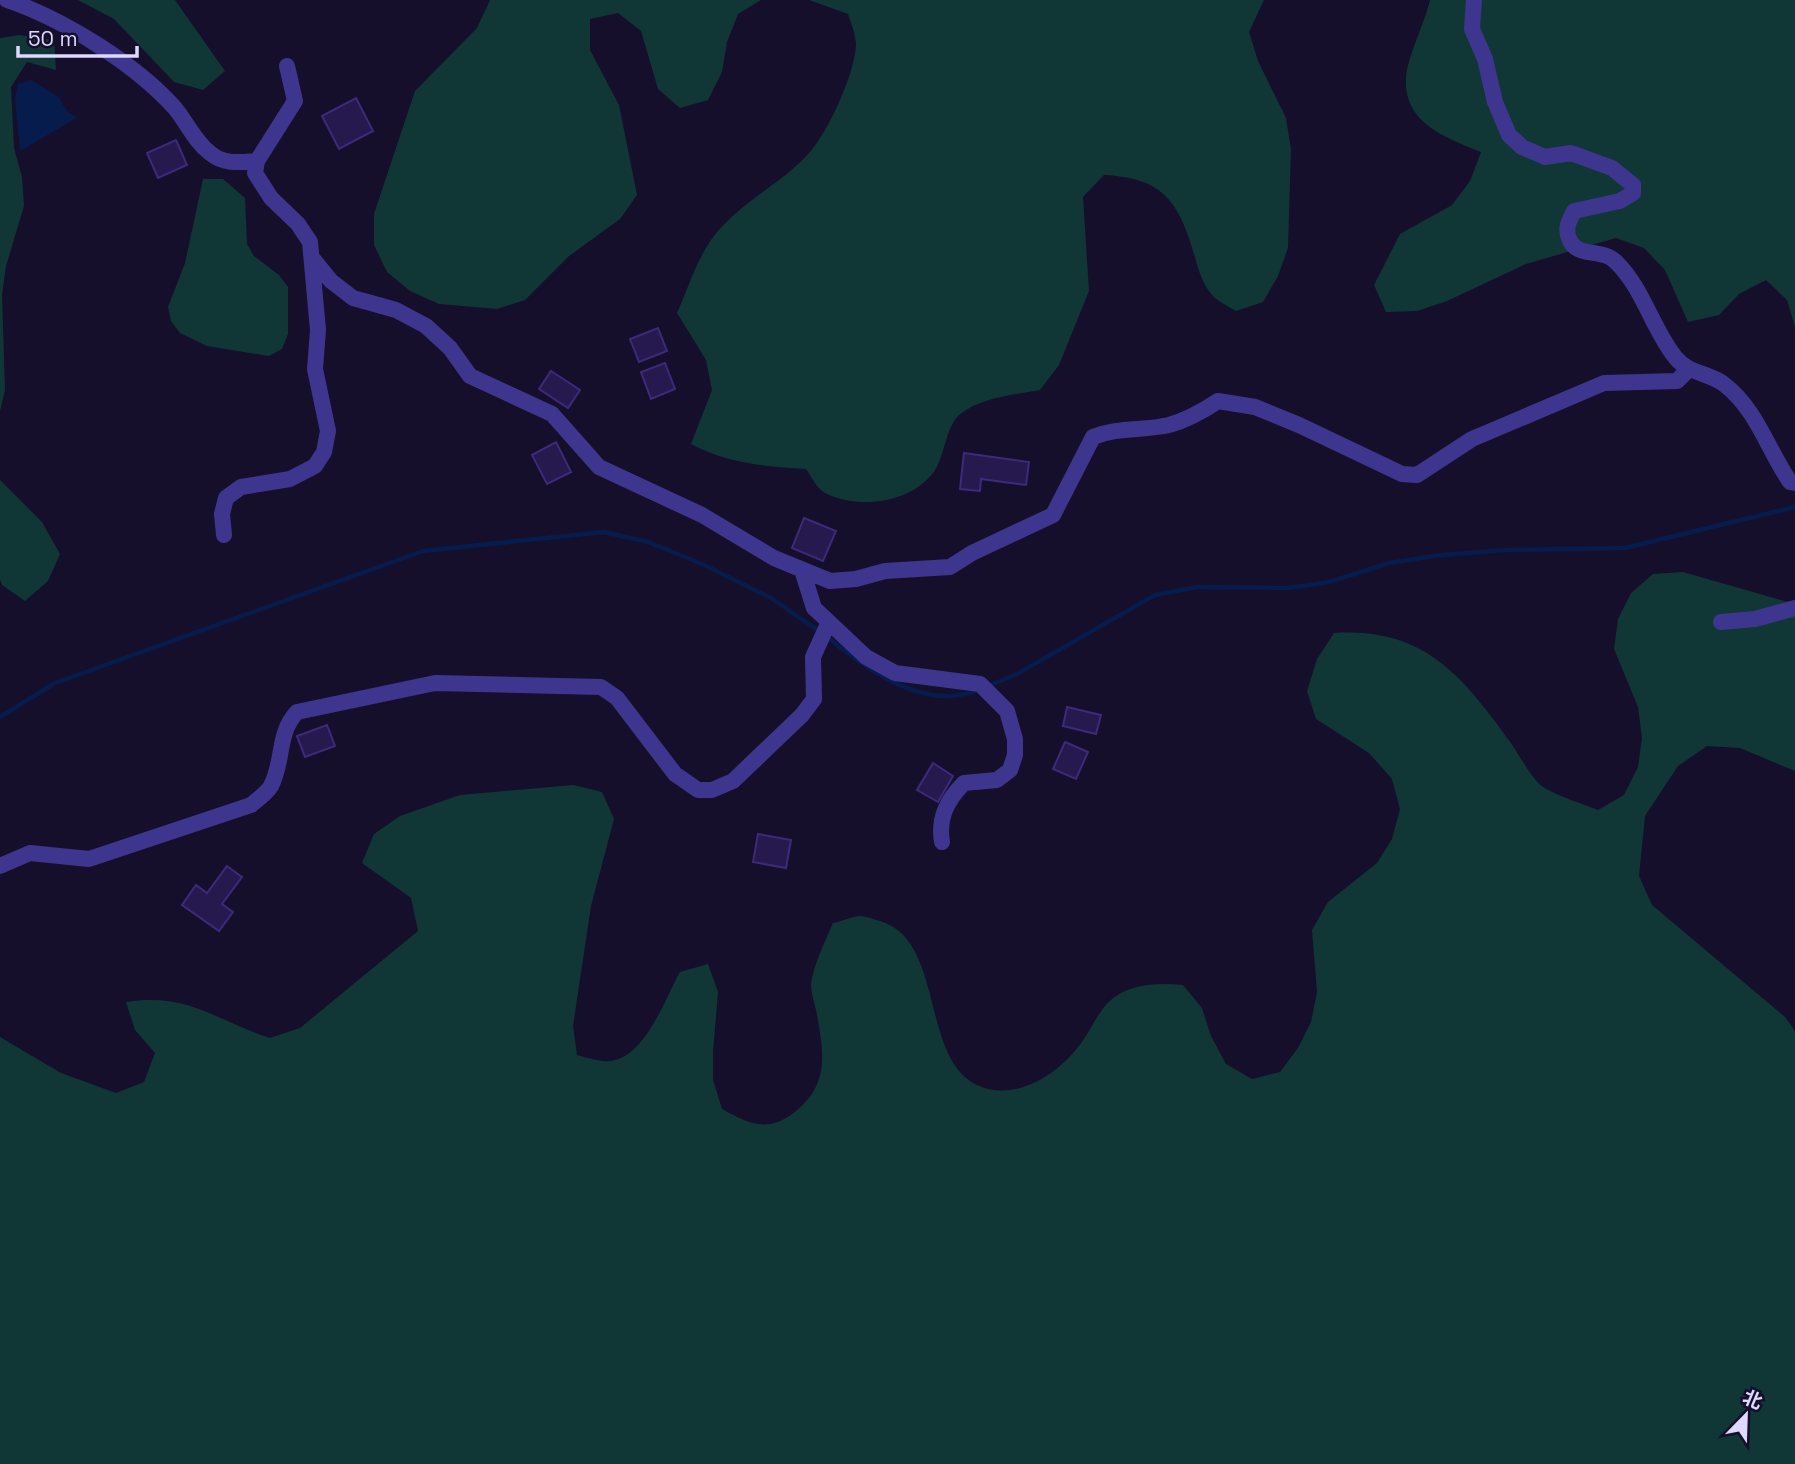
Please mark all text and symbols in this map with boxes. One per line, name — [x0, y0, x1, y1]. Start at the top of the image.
scale bar — [18, 14, 136, 58]
text: 50 m — [28, 25, 78, 52]
north arrow — [1711, 1380, 1781, 1450]
text: 北 — [1739, 1385, 1766, 1415]

